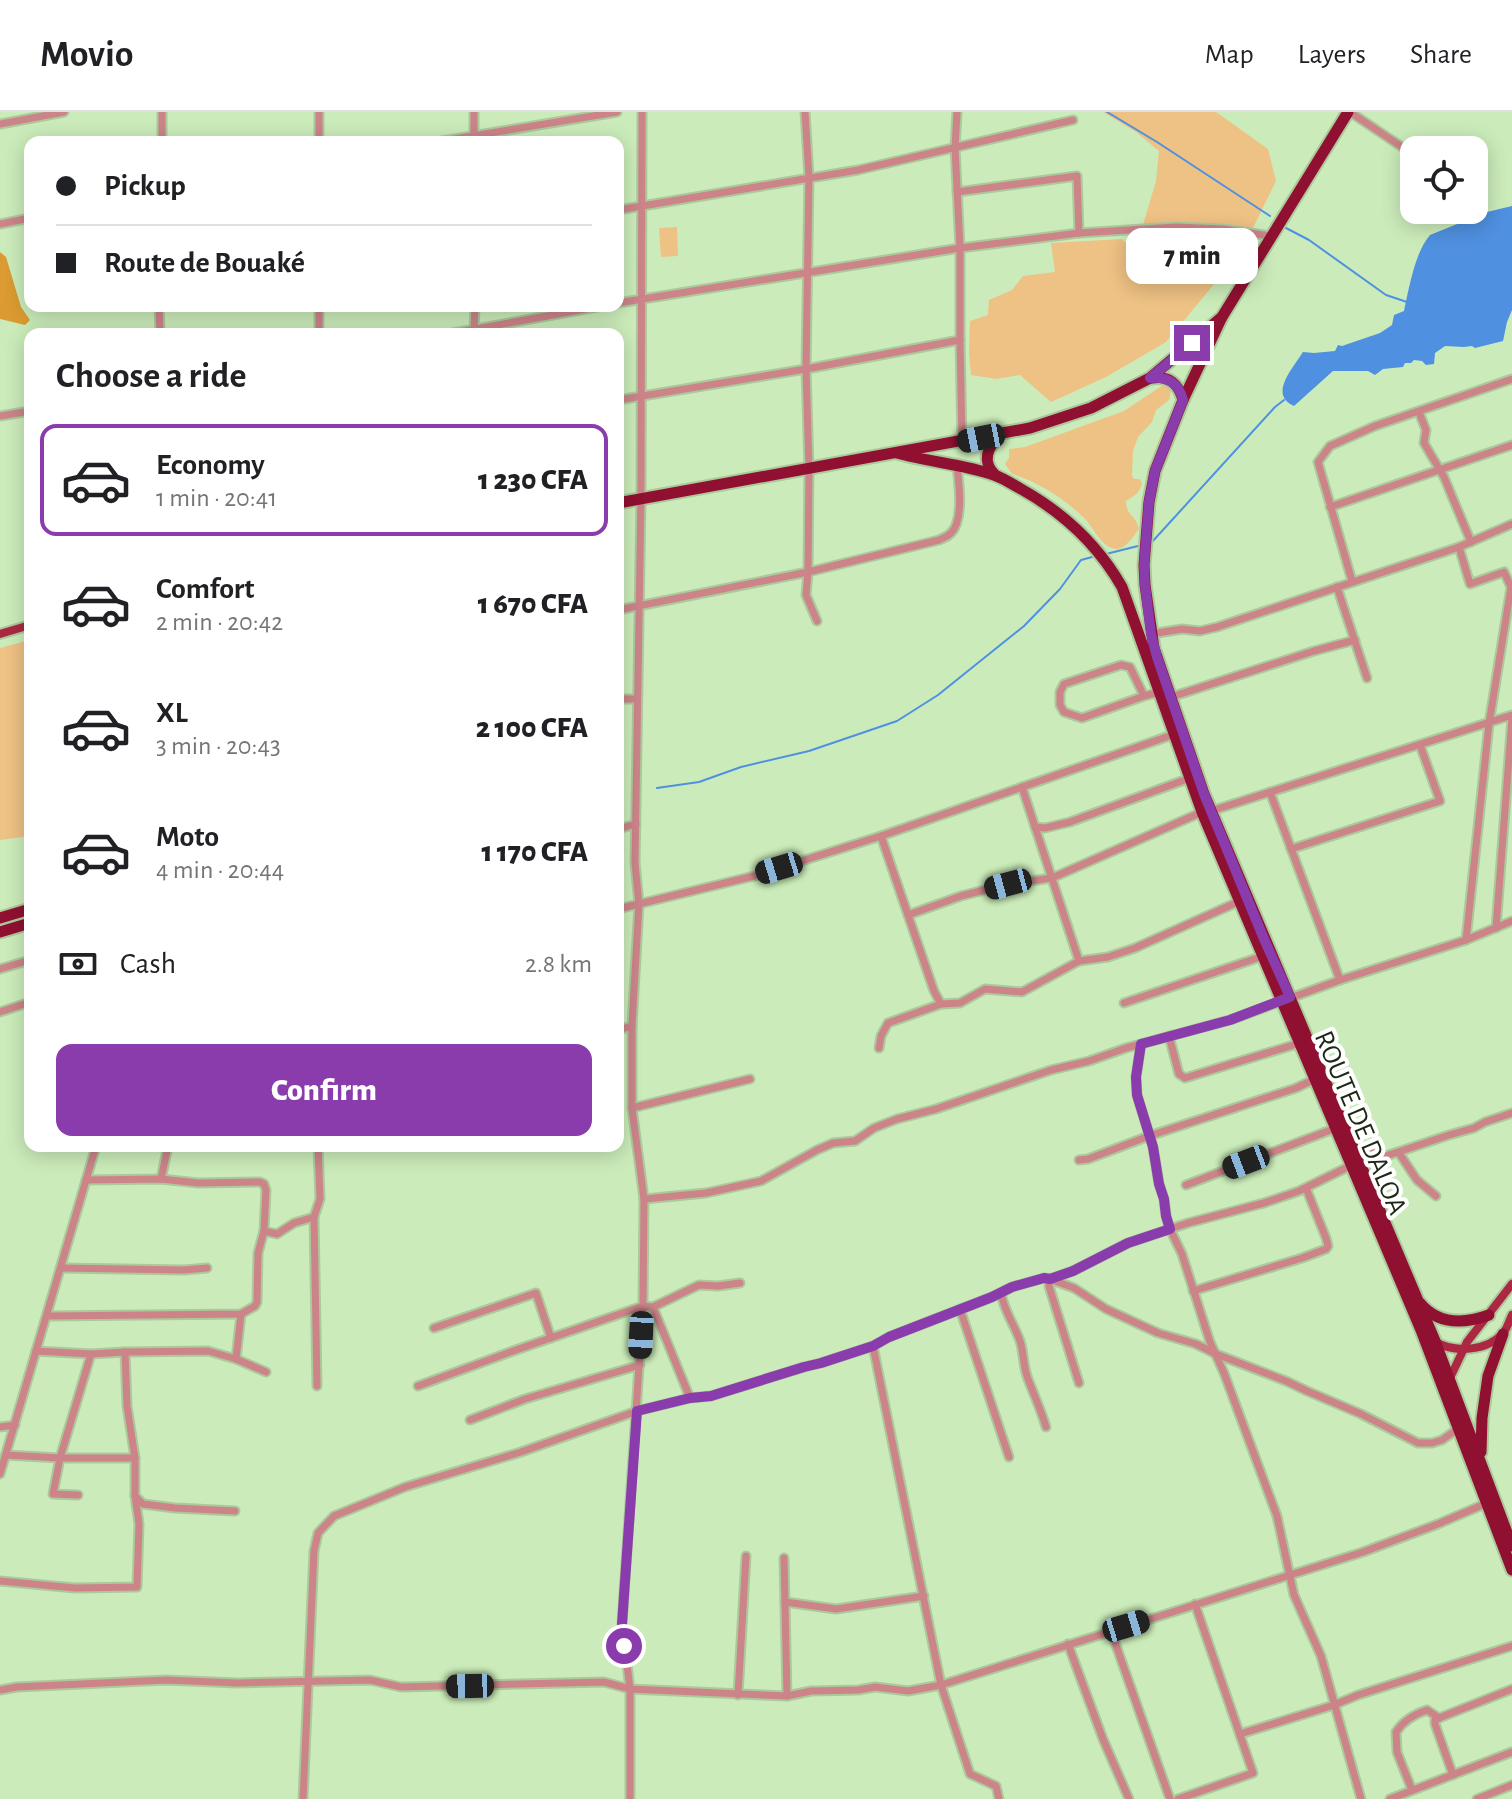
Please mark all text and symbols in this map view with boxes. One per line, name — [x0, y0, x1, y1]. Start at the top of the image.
text: Movio — [40, 36, 134, 74]
text: Map — [1205, 41, 1254, 69]
text: Layers — [1298, 41, 1366, 69]
text: Share — [1410, 41, 1472, 69]
map controls — [1400, 136, 1488, 224]
button: locate — [1400, 136, 1488, 224]
text: Pickup — [104, 171, 186, 201]
callout: 7 min — [1126, 227, 1258, 283]
text: 7 min — [1163, 243, 1221, 269]
text: Route de Bouaké — [104, 248, 305, 278]
route end — [1174, 325, 1210, 361]
text: Choose a ride — [56, 358, 246, 394]
car — [955, 422, 1007, 454]
icon: car — [60, 444, 132, 516]
text: Economy — [156, 450, 265, 480]
text: 1 230 CFA — [478, 465, 588, 495]
text: 1 min · 20:41 — [156, 485, 277, 511]
icon: car — [60, 568, 132, 640]
text: Comfort — [156, 574, 255, 604]
text: 1 670 CFA — [478, 589, 588, 619]
text: 2 min · 20:42 — [156, 609, 283, 635]
icon: car — [60, 692, 132, 764]
text: XL — [156, 698, 188, 728]
text: 2 100 CFA — [476, 713, 588, 743]
text: 3 min · 20:43 — [156, 733, 281, 759]
icon: car — [60, 816, 132, 888]
text: Moto — [156, 822, 219, 852]
text: 1 170 CFA — [481, 837, 588, 867]
car — [753, 850, 805, 886]
text: 4 min · 20:44 — [156, 857, 284, 883]
car — [982, 866, 1034, 902]
icon: cash — [56, 942, 100, 986]
text: Cash — [120, 949, 176, 979]
text: 2.8 km — [525, 951, 592, 977]
street label: ROUTE DE DALOA — [1309, 1027, 1411, 1219]
button: Confirm — [56, 1044, 592, 1136]
car — [1219, 1142, 1273, 1182]
car — [628, 1310, 654, 1360]
car — [1100, 1608, 1152, 1644]
route start — [606, 1628, 642, 1664]
car — [446, 1674, 494, 1698]

